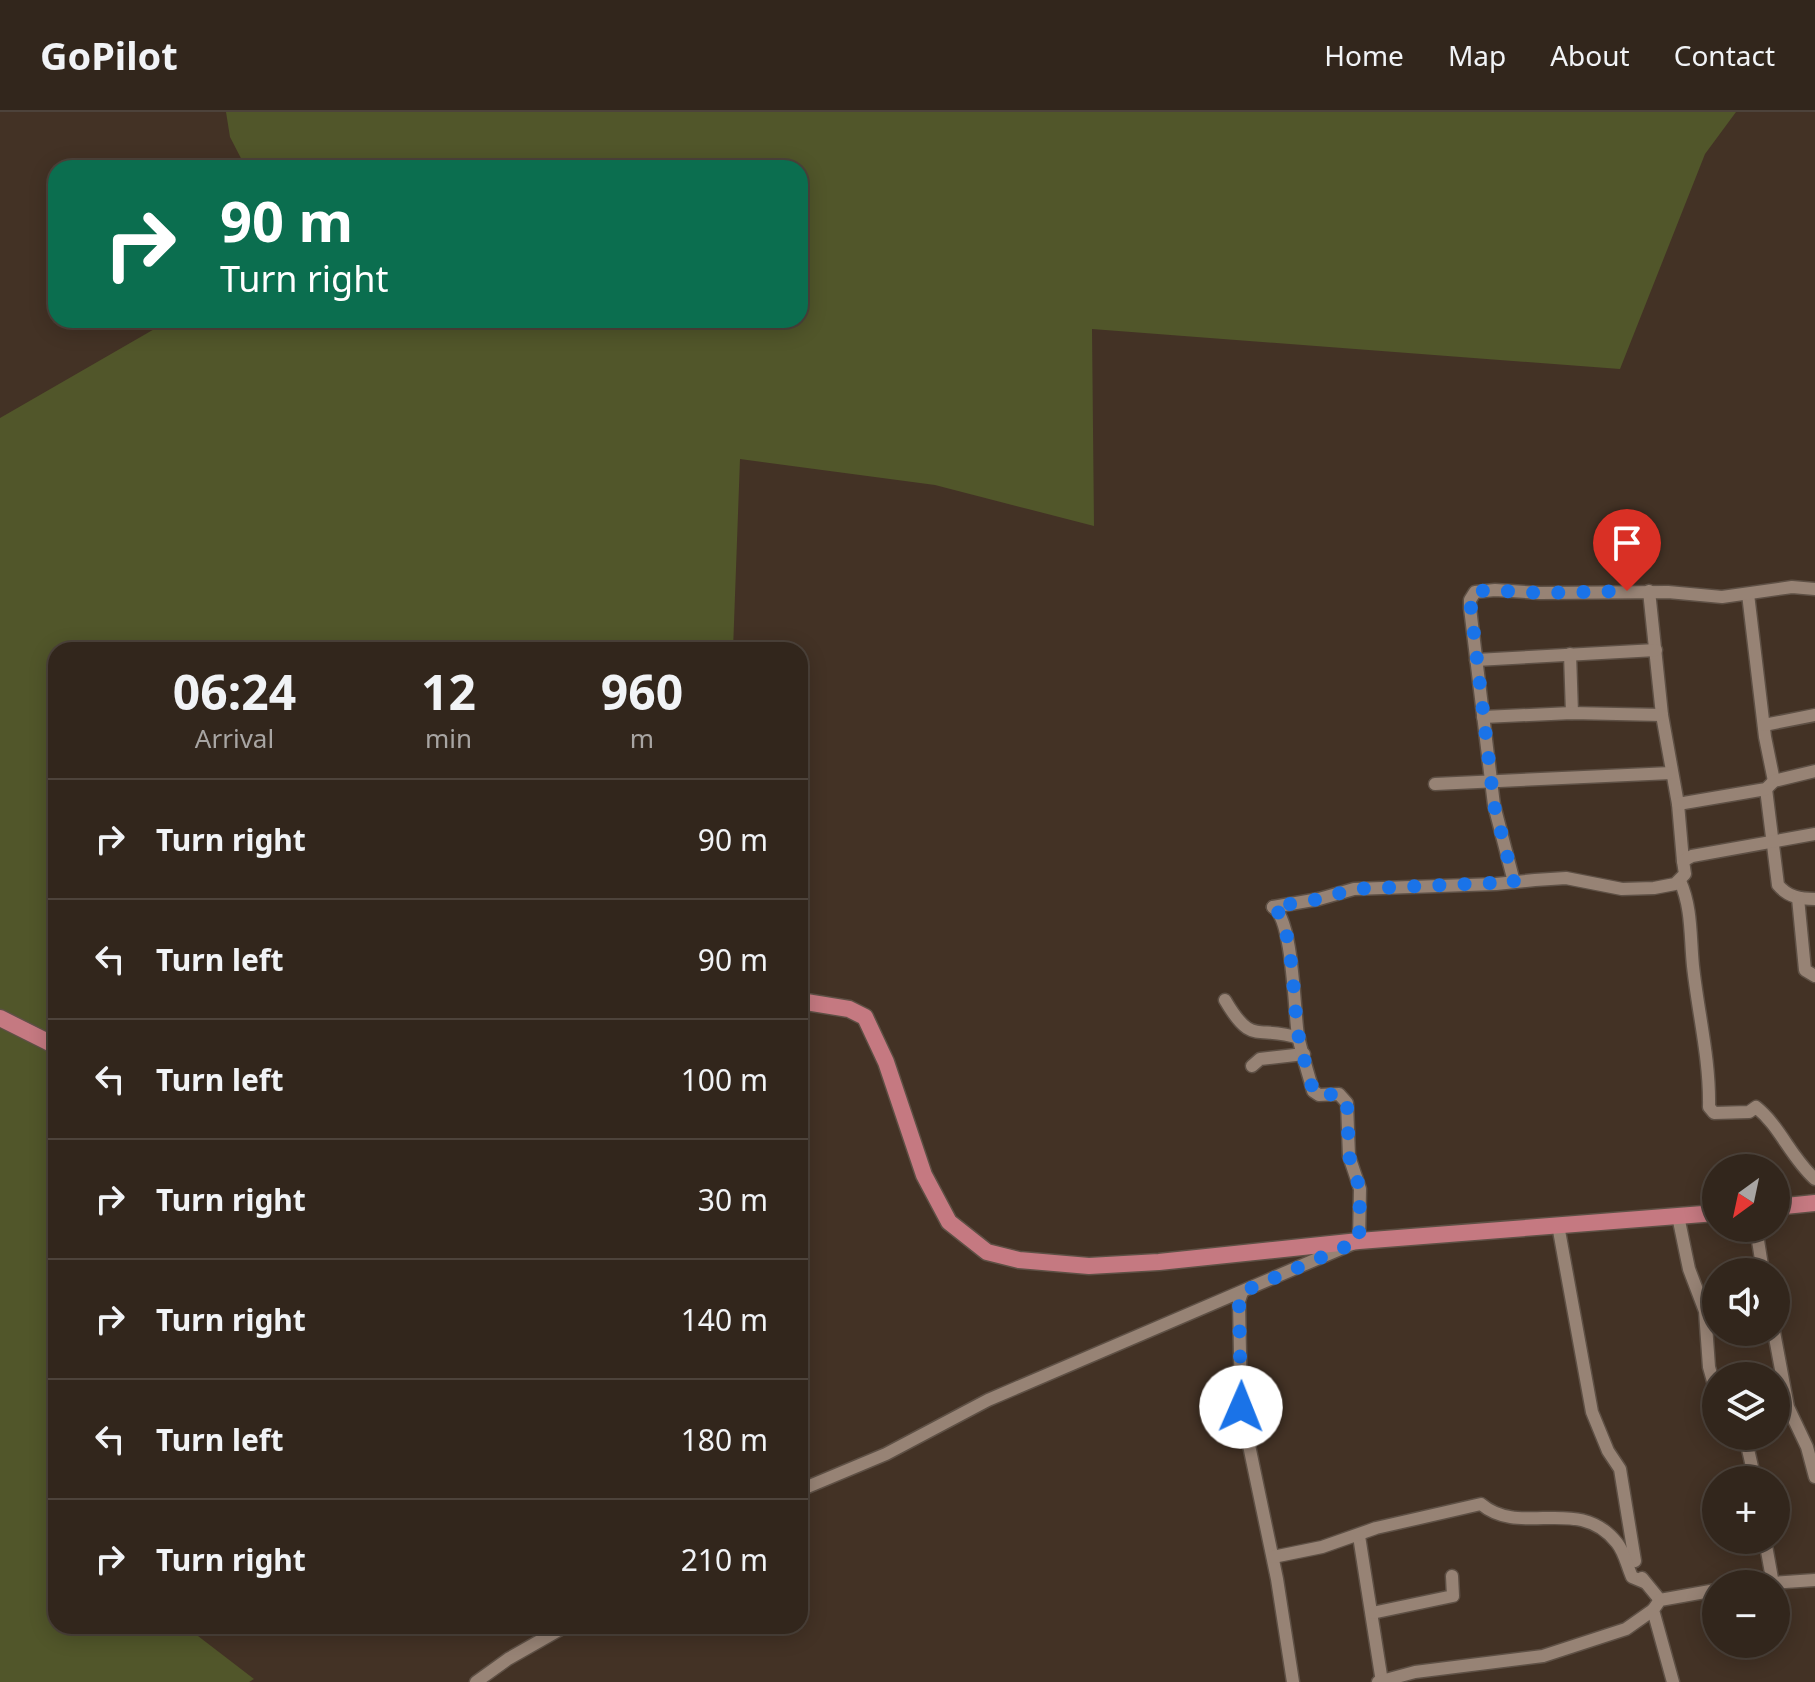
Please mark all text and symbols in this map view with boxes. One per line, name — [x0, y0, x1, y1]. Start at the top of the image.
text: GoPilot — [40, 29, 178, 81]
text: Home — [1324, 36, 1404, 74]
text: Map — [1448, 36, 1506, 74]
text: About — [1550, 36, 1630, 74]
text: Contact — [1674, 36, 1775, 74]
text: 90 m — [220, 182, 353, 258]
icon: right — [88, 192, 192, 296]
text: Turn right — [220, 254, 388, 303]
pin — [1593, 509, 1661, 591]
icon: arrive — [1605, 521, 1649, 565]
text: 06:24 — [173, 659, 296, 724]
text: 12 — [421, 659, 476, 724]
text: 960 — [601, 659, 683, 724]
text: Arrival — [195, 720, 274, 756]
text: min — [425, 720, 472, 756]
text: m — [630, 720, 654, 756]
icon: right — [88, 817, 132, 861]
text: Turn right — [156, 819, 306, 860]
text: 90 m — [698, 819, 768, 860]
icon: left — [88, 937, 132, 981]
text: Turn left — [156, 939, 284, 980]
text: 90 m — [698, 939, 768, 980]
icon: left — [88, 1057, 132, 1101]
text: Turn left — [156, 1059, 284, 1100]
text: 100 m — [681, 1059, 768, 1100]
north arrow — [1702, 1154, 1790, 1242]
map controls — [1702, 1154, 1790, 1658]
icon: right — [88, 1177, 132, 1221]
text: Turn right — [156, 1179, 306, 1220]
text: 30 m — [698, 1179, 768, 1220]
button: sound — [1702, 1258, 1790, 1346]
icon: right — [88, 1297, 132, 1341]
text: Turn right — [156, 1299, 306, 1340]
text: 140 m — [681, 1299, 768, 1340]
button: layers — [1702, 1362, 1790, 1450]
position arrow — [1199, 1365, 1283, 1449]
icon: left — [88, 1417, 132, 1461]
text: Turn left — [156, 1419, 284, 1460]
text: 180 m — [681, 1419, 768, 1460]
button: + — [1702, 1466, 1790, 1554]
icon: right — [88, 1537, 132, 1581]
text: Turn right — [156, 1539, 306, 1580]
text: 210 m — [681, 1539, 768, 1580]
button: − — [1702, 1570, 1790, 1658]

